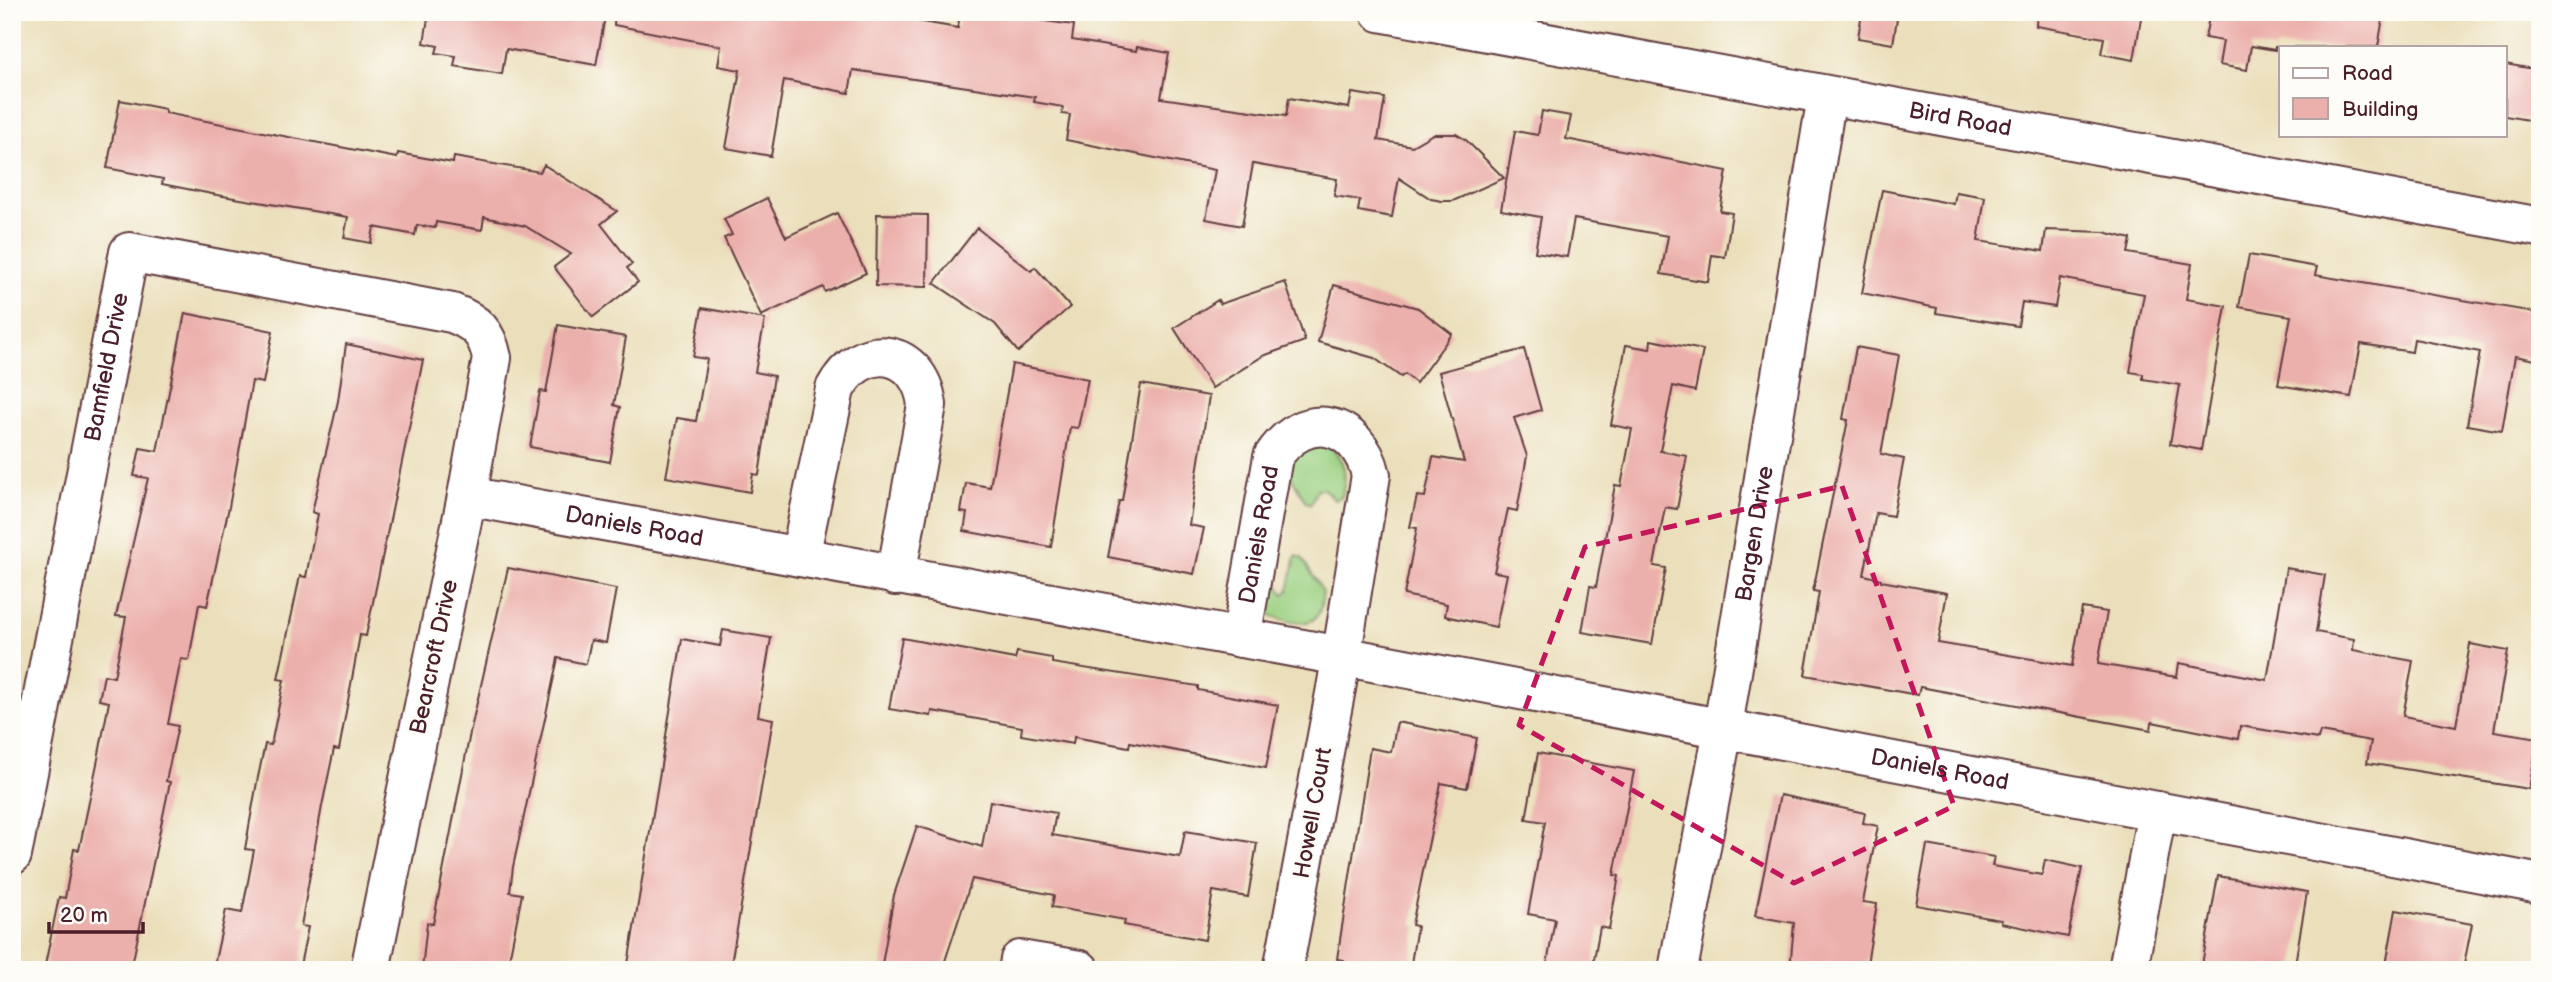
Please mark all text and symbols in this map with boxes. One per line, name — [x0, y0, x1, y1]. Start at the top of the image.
legend — [2279, 46, 2506, 136]
text: Road — [2342, 61, 2393, 86]
street label: Bird Road — [1906, 96, 2014, 143]
text: Building — [2342, 97, 2418, 122]
street label: Bamfield Drive — [79, 290, 135, 444]
street label: Daniels Road — [1233, 463, 1285, 606]
street label: Bargen Drive — [1730, 464, 1780, 604]
street label: Daniels Road — [563, 500, 706, 553]
street label: Bearcroft Drive — [404, 577, 464, 737]
street label: Daniels Road — [1868, 743, 2011, 797]
street label: Howell Court — [1288, 745, 1338, 881]
scale bar — [49, 891, 144, 935]
text: 20 m — [60, 903, 108, 928]

